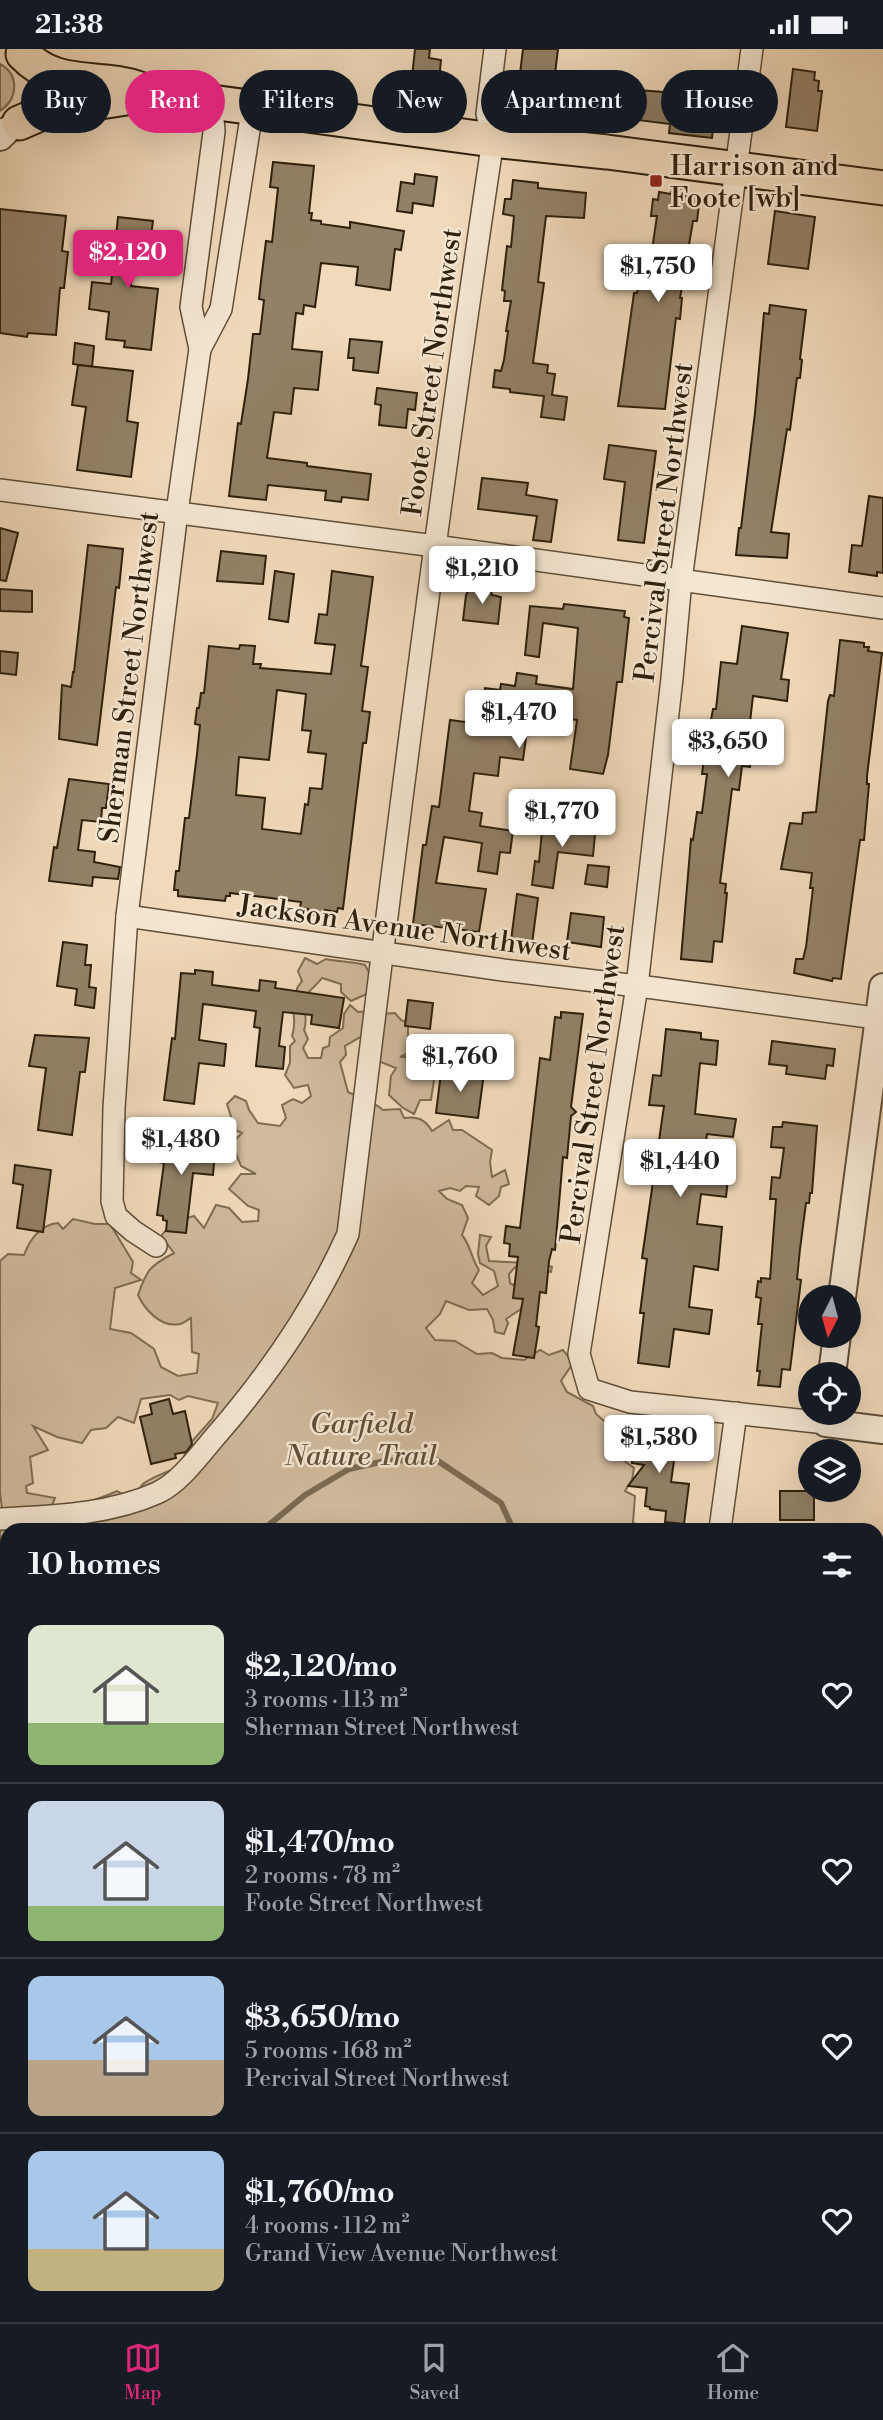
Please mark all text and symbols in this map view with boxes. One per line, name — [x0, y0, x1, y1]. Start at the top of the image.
text: 21:38 — [35, 9, 103, 41]
chip: Buy — [21, 70, 111, 133]
chip: Rent — [125, 70, 225, 133]
chip: Filters — [239, 70, 358, 133]
chip: New — [372, 70, 467, 133]
chip: Apartment — [481, 70, 647, 133]
chip: House — [661, 70, 778, 133]
place label: Harrison and Foote [wb] — [670, 149, 838, 216]
marker: Harrison and Foote [wb] — [648, 173, 664, 189]
street label: Foote Street Northwest — [395, 226, 470, 519]
pin: $2,120 — [71, 231, 185, 290]
text: $2,120 — [89, 239, 167, 267]
pin: $1,750 — [601, 245, 715, 304]
text: $1,750 — [620, 253, 696, 281]
street label: Percival Street Northwest — [627, 360, 701, 684]
street label: Sherman Street Northwest — [92, 509, 167, 845]
pin: $1,210 — [425, 547, 539, 606]
text: $1,210 — [445, 555, 519, 583]
pin: $1,470 — [462, 691, 576, 750]
text: $1,470 — [481, 699, 557, 727]
pin: $3,650 — [671, 719, 785, 779]
text: $3,650 — [688, 728, 768, 756]
pin: $1,770 — [505, 789, 619, 849]
text: $1,770 — [525, 798, 599, 826]
street label: Jackson Avenue Northwest — [235, 888, 574, 969]
street label: Percival Street Northwest — [554, 922, 633, 1246]
pin: $1,760 — [403, 1035, 517, 1094]
text: $1,760 — [422, 1043, 498, 1071]
pin: $1,480 — [124, 1117, 238, 1177]
text: $1,480 — [142, 1126, 220, 1154]
pin: $1,440 — [623, 1139, 737, 1199]
text: $1,440 — [640, 1148, 720, 1176]
north arrow — [798, 1285, 861, 1347]
map controls — [798, 1285, 861, 1502]
button: locate — [798, 1362, 861, 1425]
park label: Garfield Nature Trail — [284, 1407, 437, 1474]
pin: $1,580 — [602, 1415, 716, 1475]
text: $1,580 — [620, 1424, 698, 1452]
button: layers — [798, 1439, 861, 1502]
text: 10 homes — [28, 1546, 161, 1584]
icon: filters — [818, 1546, 856, 1584]
text: $2,120/mo — [245, 1648, 397, 1686]
icon: home — [84, 1653, 168, 1737]
icon: heart — [818, 1676, 856, 1714]
text: 3 rooms · 113 m² — [245, 1686, 408, 1714]
text: Sherman Street Northwest — [245, 1714, 519, 1742]
text: $1,470/mo — [245, 1824, 395, 1862]
icon: home — [84, 1829, 168, 1913]
icon: heart — [818, 1852, 856, 1890]
text: 2 rooms · 78 m² — [245, 1862, 400, 1890]
text: Foote Street Northwest — [245, 1890, 484, 1918]
text: $3,650/mo — [245, 1999, 400, 2037]
icon: home — [84, 2004, 168, 2088]
icon: heart — [818, 2027, 856, 2065]
text: 5 rooms · 168 m² — [245, 2037, 412, 2065]
text: Percival Street Northwest — [245, 2065, 510, 2093]
text: $1,760/mo — [245, 2174, 395, 2212]
icon: home — [84, 2179, 168, 2263]
icon: heart — [818, 2202, 856, 2240]
text: 4 rooms · 112 m² — [245, 2212, 410, 2240]
text: Grand View Avenue Northwest — [245, 2240, 558, 2268]
tab: Map — [124, 2339, 162, 2405]
tab: Saved — [409, 2339, 459, 2405]
tab: Home — [707, 2339, 759, 2405]

